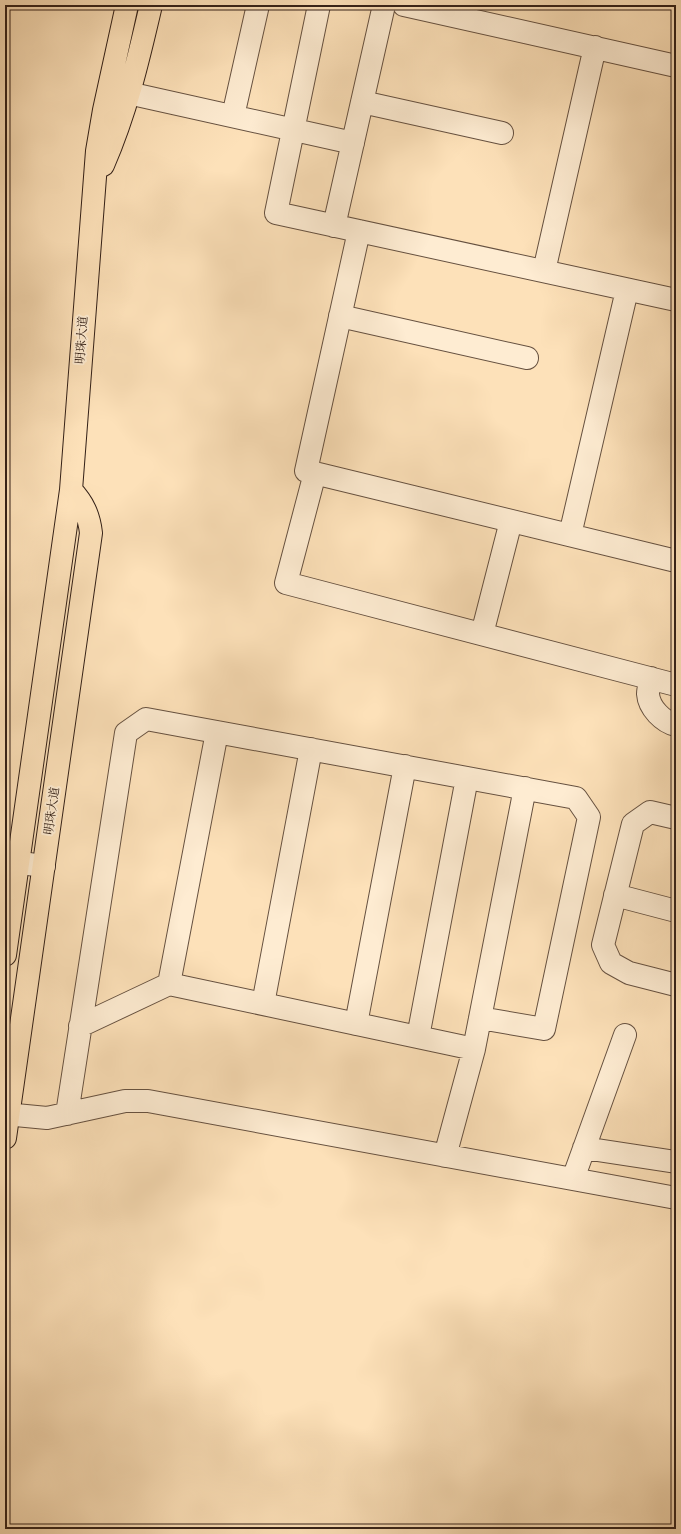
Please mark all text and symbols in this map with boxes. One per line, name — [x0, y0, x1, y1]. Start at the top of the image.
street label: 明珠大道 — [73, 316, 91, 364]
street label: 明珠大道 — [41, 786, 63, 836]

